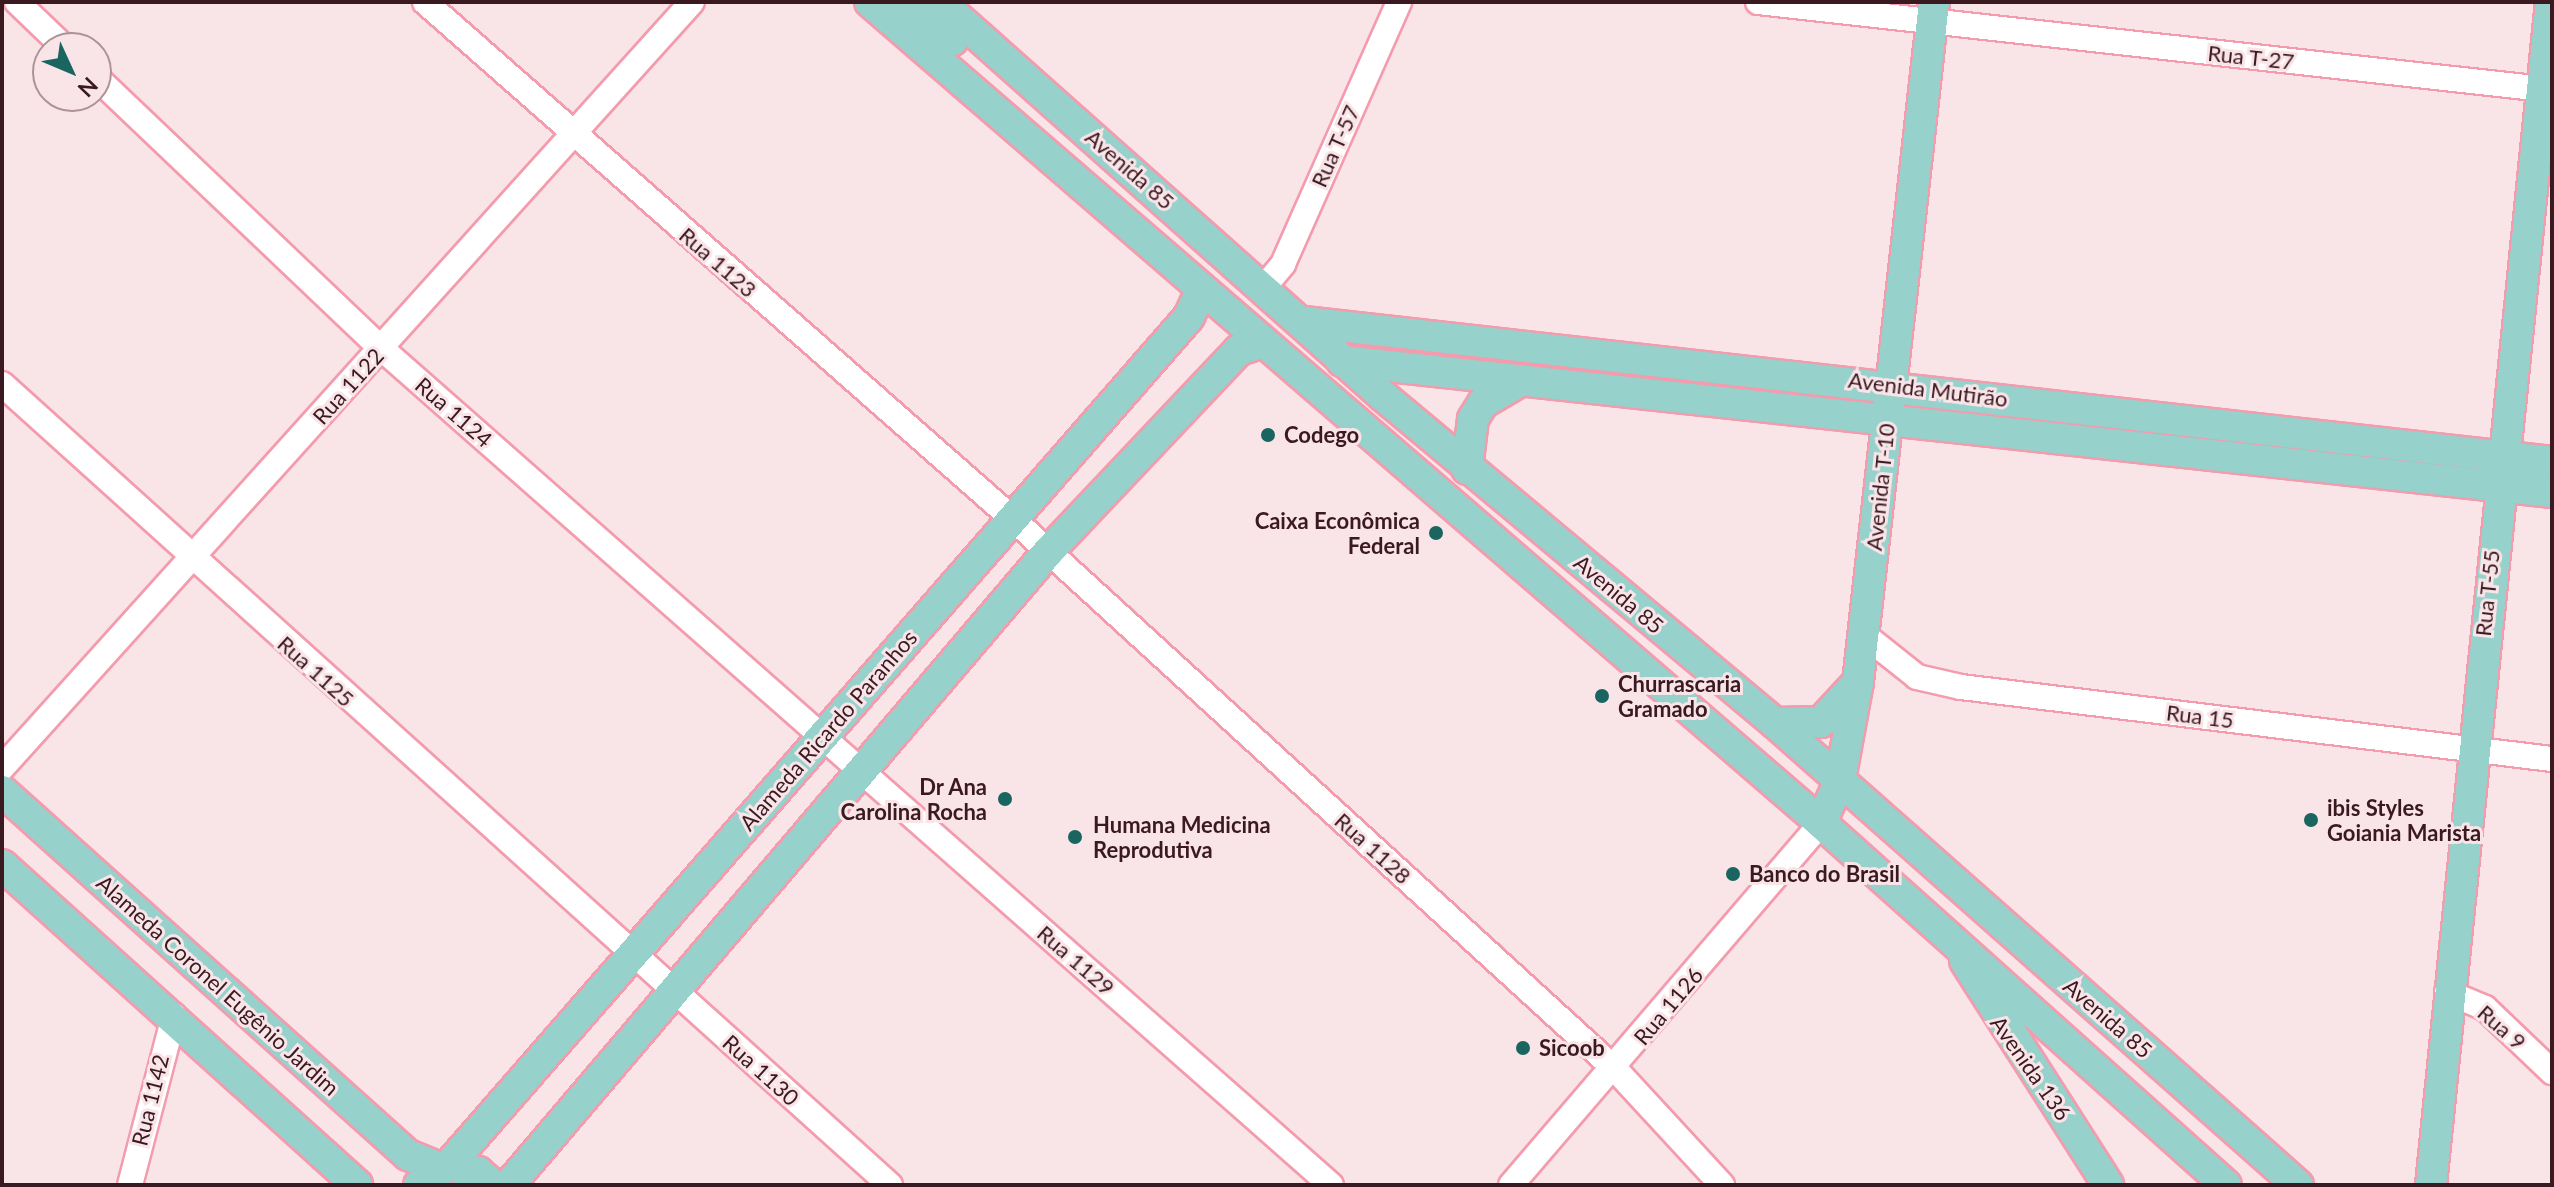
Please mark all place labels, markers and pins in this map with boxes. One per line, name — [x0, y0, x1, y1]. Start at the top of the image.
place label: Codego — [1284, 422, 1359, 448]
marker: Codego — [1259, 426, 1277, 444]
place label: Caixa Econômica Federal — [1255, 507, 1420, 558]
marker: Caixa Econômica Federal — [1427, 524, 1445, 542]
place label: Churrascaria Gramado — [1618, 670, 1741, 722]
marker: Churrascaria Gramado — [1593, 687, 1611, 705]
place label: Dr Ana Carolina Rocha — [841, 773, 987, 824]
marker: Dr Ana Carolina Rocha — [994, 788, 1016, 810]
place label: ibis Styles Goiania Marista — [2327, 794, 2481, 846]
place label: Humana Medicina Reprodutiva — [1093, 811, 1271, 862]
marker: ibis Styles Goiania Marista — [2302, 811, 2320, 829]
marker: Humana Medicina Reprodutiva — [1064, 826, 1086, 848]
place label: Banco do Brasil — [1749, 861, 1900, 887]
marker: Banco do Brasil — [1724, 865, 1742, 883]
place label: Sicoob — [1539, 1035, 1605, 1061]
marker: Sicoob — [1514, 1039, 1532, 1057]

